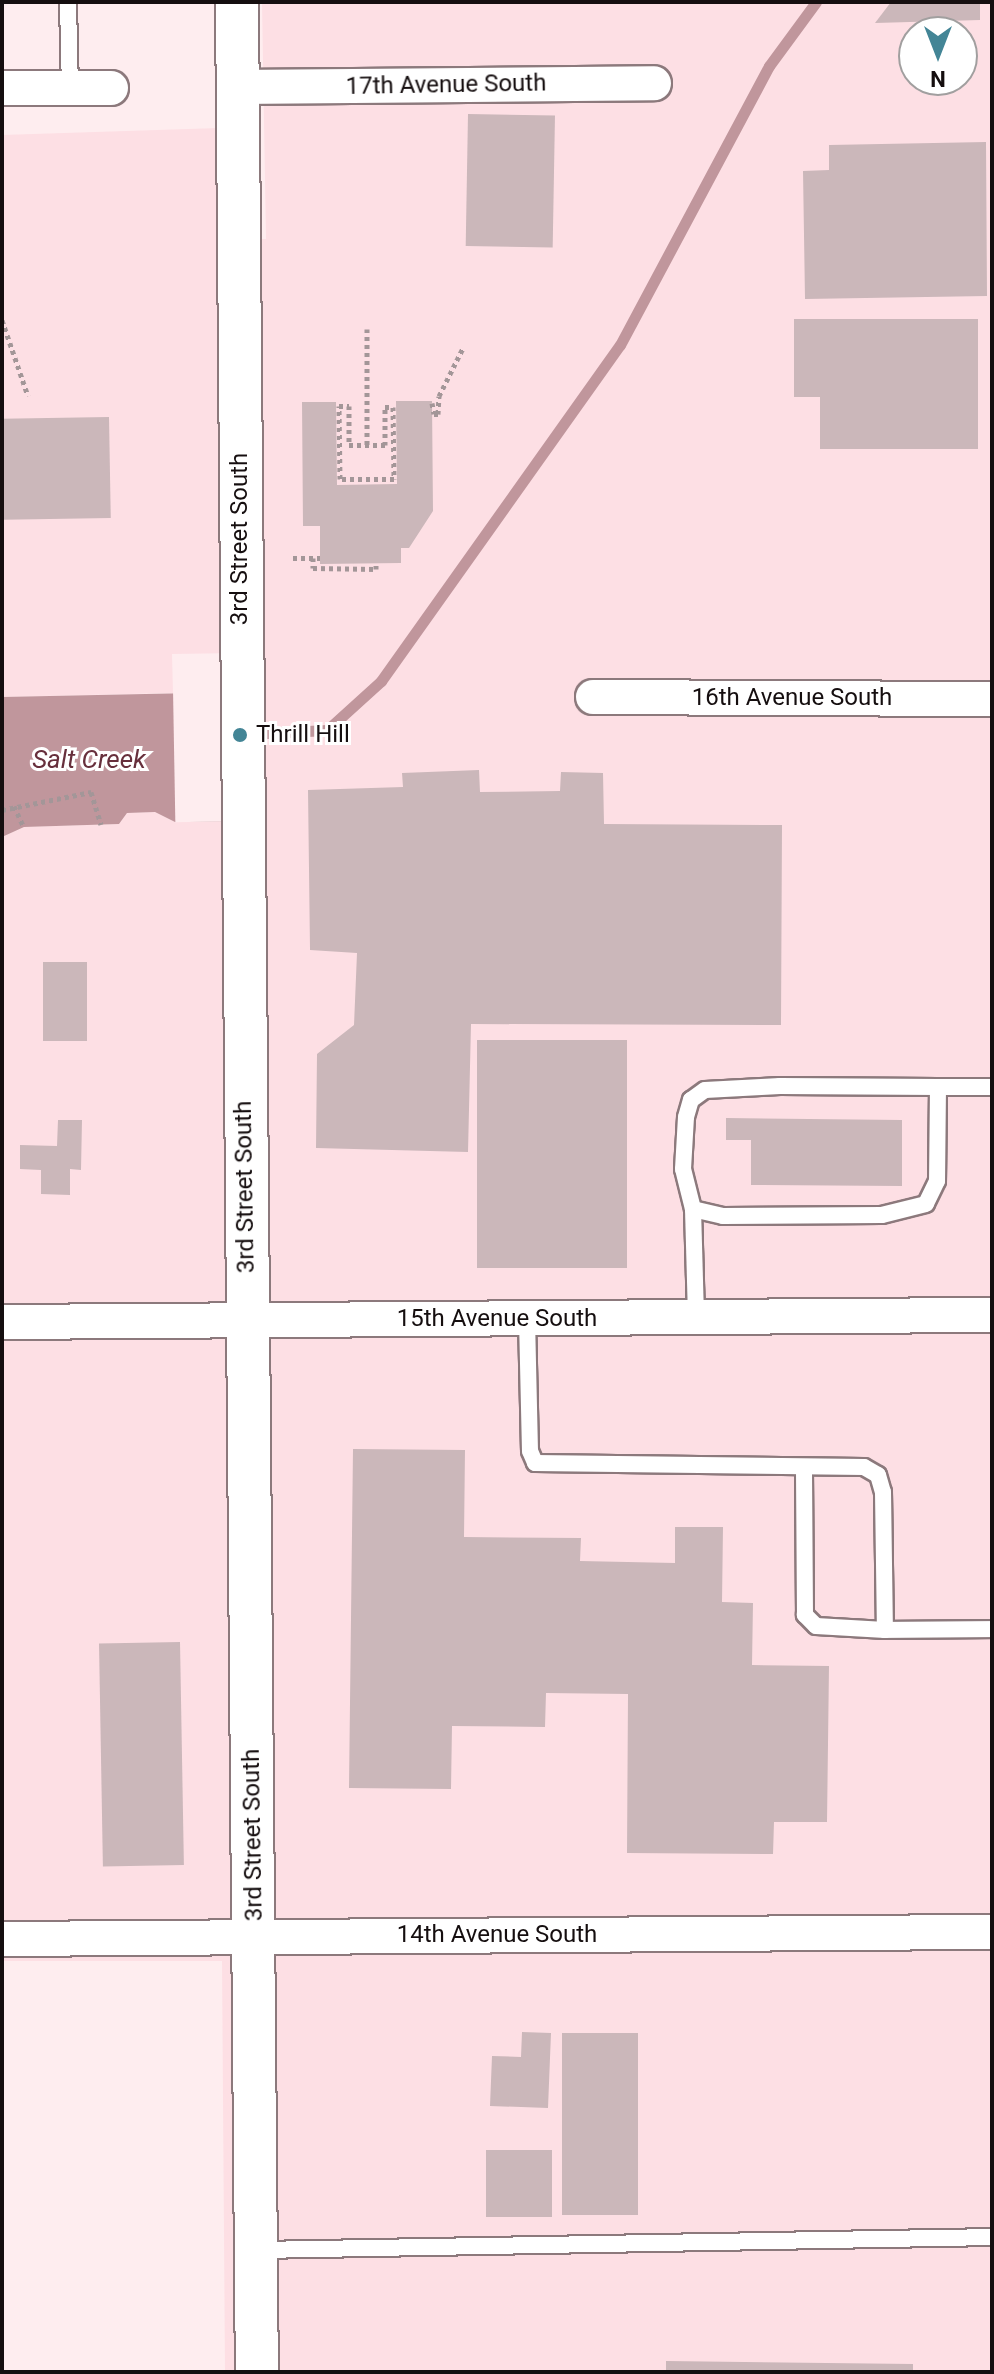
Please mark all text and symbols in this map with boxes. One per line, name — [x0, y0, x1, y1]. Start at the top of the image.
north arrow — [898, 16, 978, 96]
text: N — [930, 66, 946, 91]
street label: 17th Avenue South — [345, 69, 547, 101]
street label: 3rd Street South — [226, 453, 254, 625]
street label: 16th Avenue South — [692, 684, 892, 712]
place label: Thrill Hill — [256, 721, 350, 749]
marker: Thrill Hill — [231, 726, 249, 744]
water label: Salt Creek — [32, 744, 146, 776]
street label: 3rd Street South — [229, 1101, 261, 1273]
street label: 15th Avenue South — [397, 1305, 597, 1333]
street label: 3rd Street South — [237, 1749, 269, 1921]
street label: 14th Avenue South — [397, 1921, 597, 1949]

